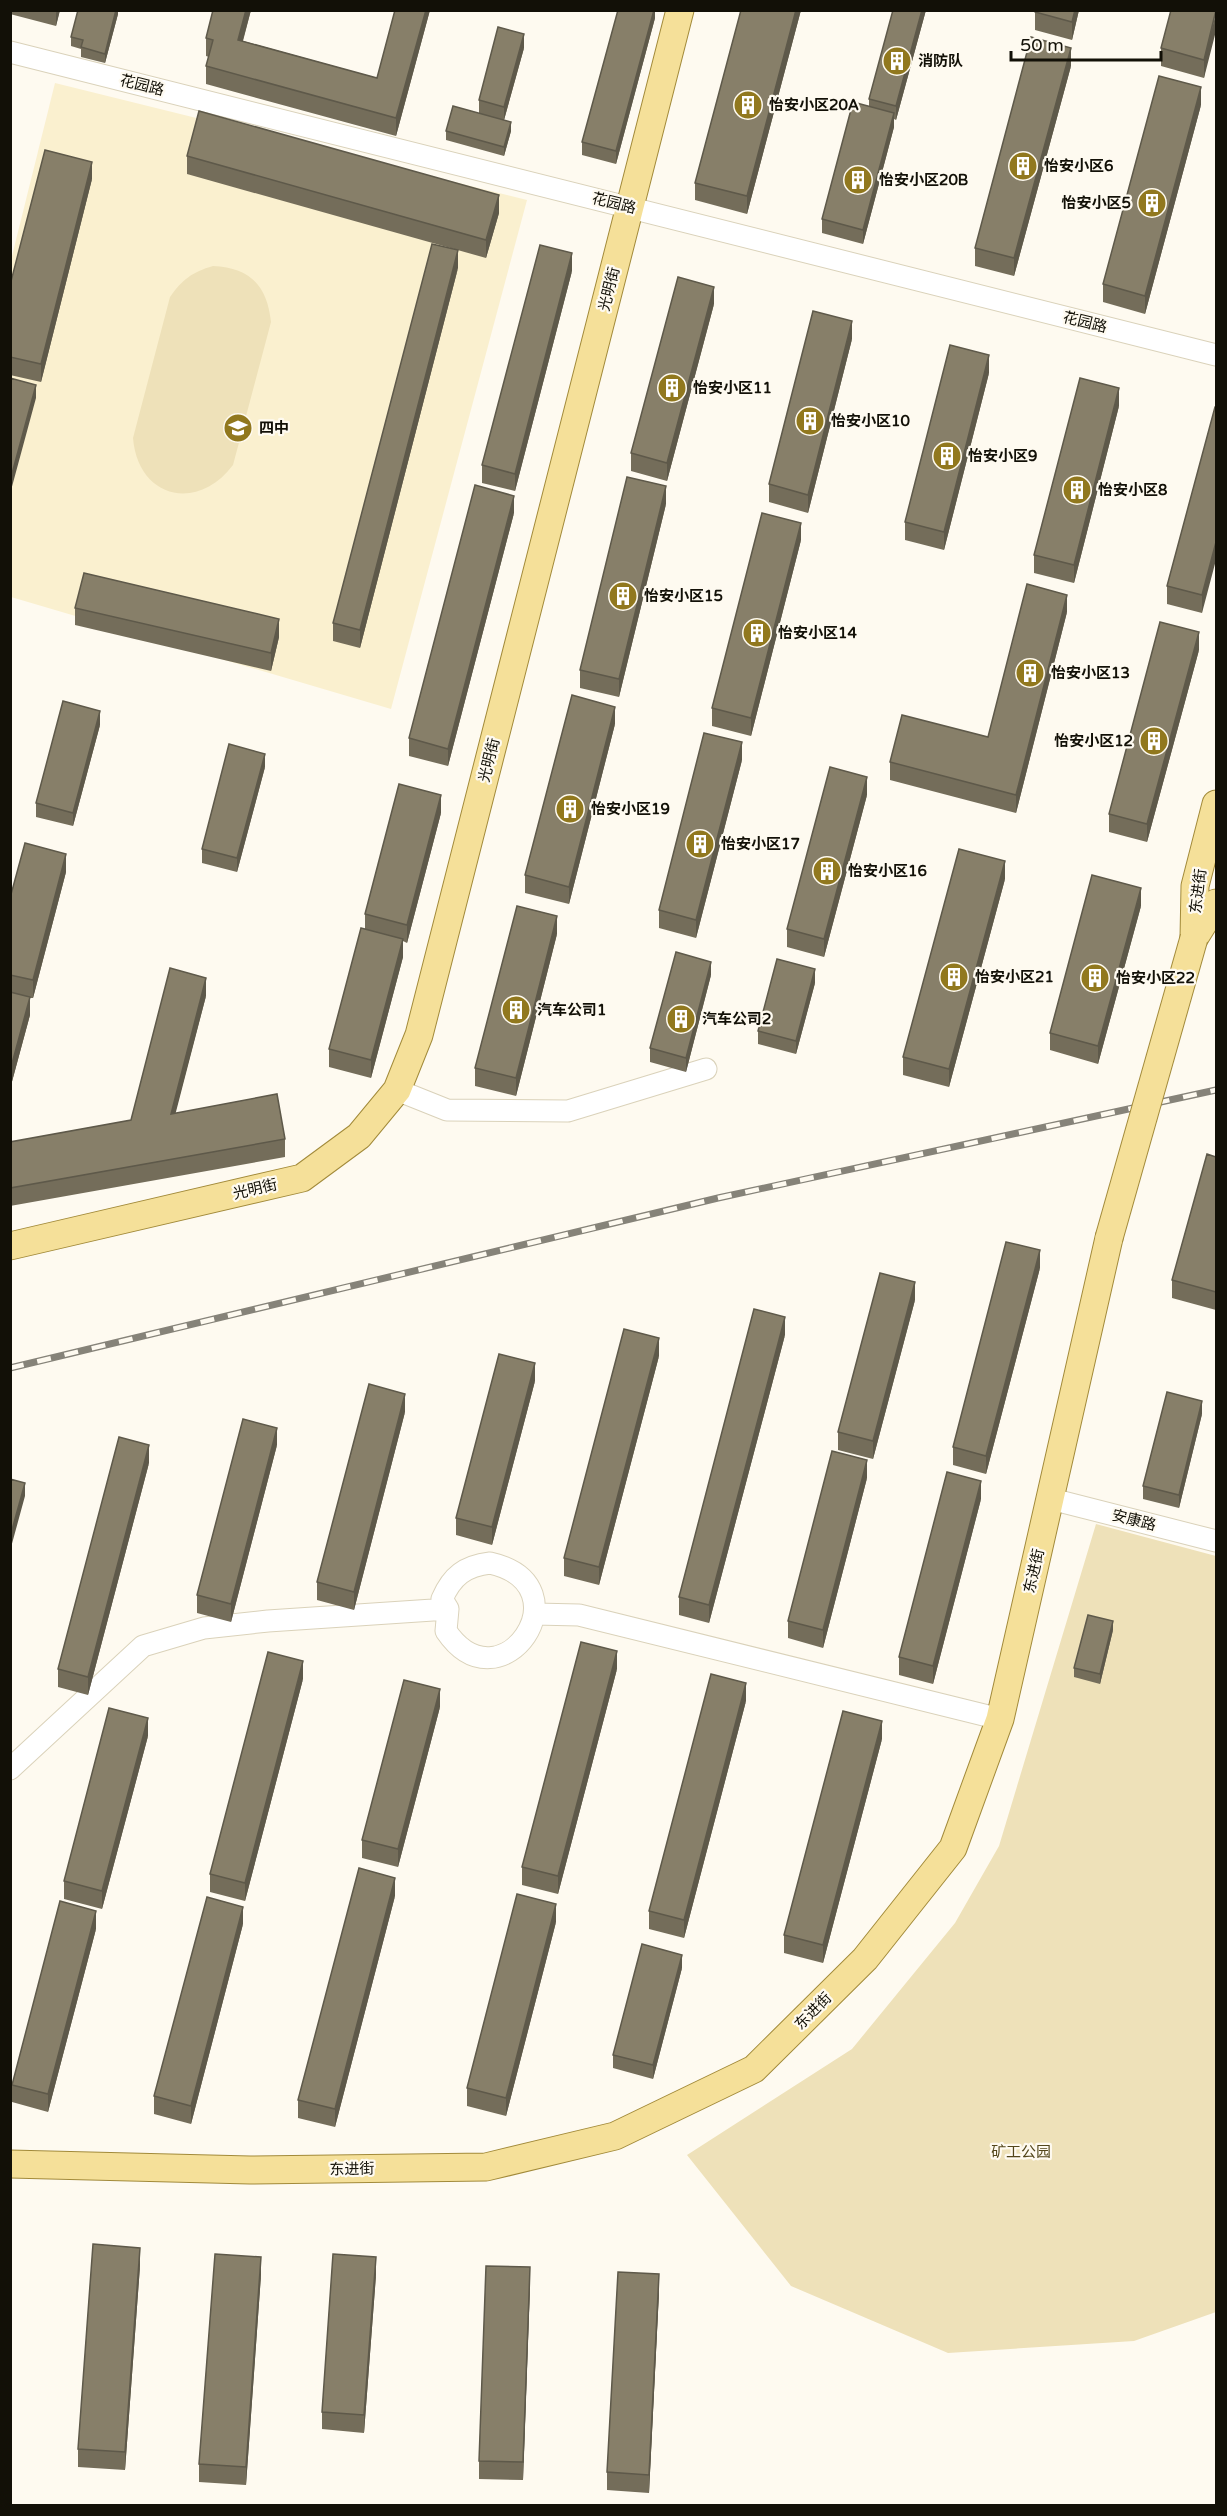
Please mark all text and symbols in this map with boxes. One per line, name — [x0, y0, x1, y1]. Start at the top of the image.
scale bar — [1011, 24, 1161, 62]
text: 50 m — [1020, 34, 1064, 56]
building icon: 消防队 — [881, 45, 913, 77]
place label: 消防队 — [918, 52, 963, 70]
street label: 花园路 — [118, 71, 166, 99]
building icon: 怡安小区20A — [732, 89, 764, 121]
place label: 怡安小区20A — [769, 96, 859, 114]
building icon: 怡安小区6 — [1007, 150, 1039, 182]
place label: 怡安小区6 — [1044, 157, 1113, 175]
building icon: 怡安小区20B — [842, 164, 874, 196]
place label: 怡安小区20B — [879, 171, 968, 189]
building icon: 怡安小区5 — [1136, 187, 1168, 219]
street label: 花园路 — [590, 189, 638, 217]
place label: 怡安小区5 — [1062, 194, 1131, 212]
street label: 光明街 — [595, 265, 623, 313]
street label: 花园路 — [1061, 308, 1109, 336]
building icon: 怡安小区11 — [656, 372, 688, 404]
place label: 怡安小区11 — [693, 379, 772, 397]
building icon: 怡安小区10 — [794, 405, 826, 437]
school or university icon: 四中 — [222, 412, 254, 444]
place label: 怡安小区10 — [831, 412, 910, 430]
place label: 四中 — [259, 419, 289, 437]
building icon: 怡安小区9 — [931, 440, 963, 472]
place label: 怡安小区9 — [968, 447, 1037, 465]
building icon: 怡安小区8 — [1061, 474, 1093, 506]
place label: 怡安小区8 — [1098, 481, 1168, 499]
building icon: 怡安小区15 — [607, 580, 639, 612]
place label: 怡安小区15 — [644, 587, 723, 605]
building icon: 怡安小区14 — [741, 617, 773, 649]
place label: 怡安小区14 — [778, 624, 857, 642]
building icon: 怡安小区13 — [1014, 657, 1046, 689]
place label: 怡安小区13 — [1051, 664, 1130, 682]
building icon: 怡安小区12 — [1138, 725, 1170, 757]
place label: 怡安小区12 — [1054, 732, 1133, 750]
street label: 光明街 — [475, 736, 503, 784]
building icon: 怡安小区19 — [554, 793, 586, 825]
place label: 怡安小区19 — [591, 800, 670, 818]
building icon: 怡安小区17 — [684, 828, 716, 860]
place label: 怡安小区17 — [721, 835, 800, 853]
building icon: 怡安小区16 — [811, 855, 843, 887]
place label: 怡安小区16 — [848, 862, 927, 880]
street label: 东进街 — [1186, 868, 1210, 914]
building icon: 怡安小区21 — [938, 961, 970, 993]
building icon: 怡安小区22 — [1079, 962, 1111, 994]
place label: 怡安小区21 — [975, 968, 1054, 986]
place label: 怡安小区22 — [1116, 969, 1195, 987]
building icon: 汽车公司1 — [500, 994, 532, 1026]
place label: 汽车公司1 — [537, 1001, 606, 1019]
building icon: 汽车公司2 — [665, 1003, 697, 1035]
place label: 汽车公司2 — [702, 1010, 771, 1028]
street label: 光明街 — [231, 1175, 279, 1203]
street label: 安康路 — [1110, 1506, 1158, 1534]
street label: 东进街 — [1020, 1547, 1048, 1595]
street label: 东进街 — [791, 1989, 835, 2033]
park label: 矿工公园 — [991, 2143, 1051, 2161]
street label: 东进街 — [329, 2160, 375, 2178]

